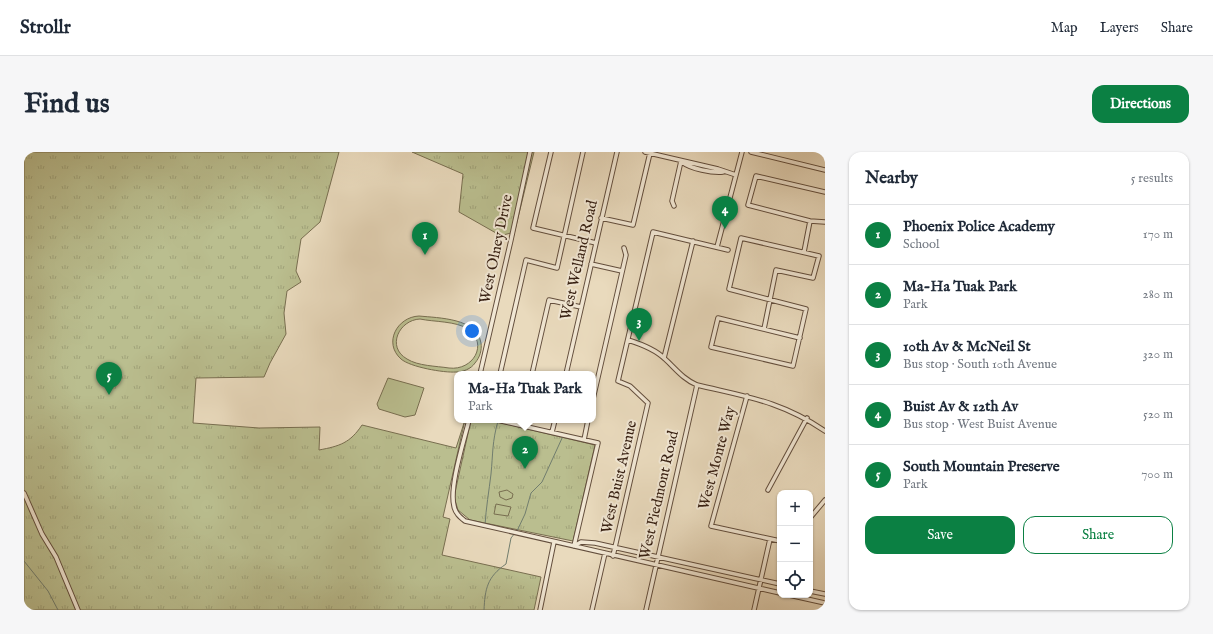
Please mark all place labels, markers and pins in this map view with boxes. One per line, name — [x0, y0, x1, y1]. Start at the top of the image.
pin: 4 — [712, 196, 738, 229]
pin: 1 — [412, 222, 438, 255]
pin: 3 — [626, 308, 652, 341]
pin: 5 — [96, 362, 122, 395]
pin: 2 — [512, 436, 538, 469]

